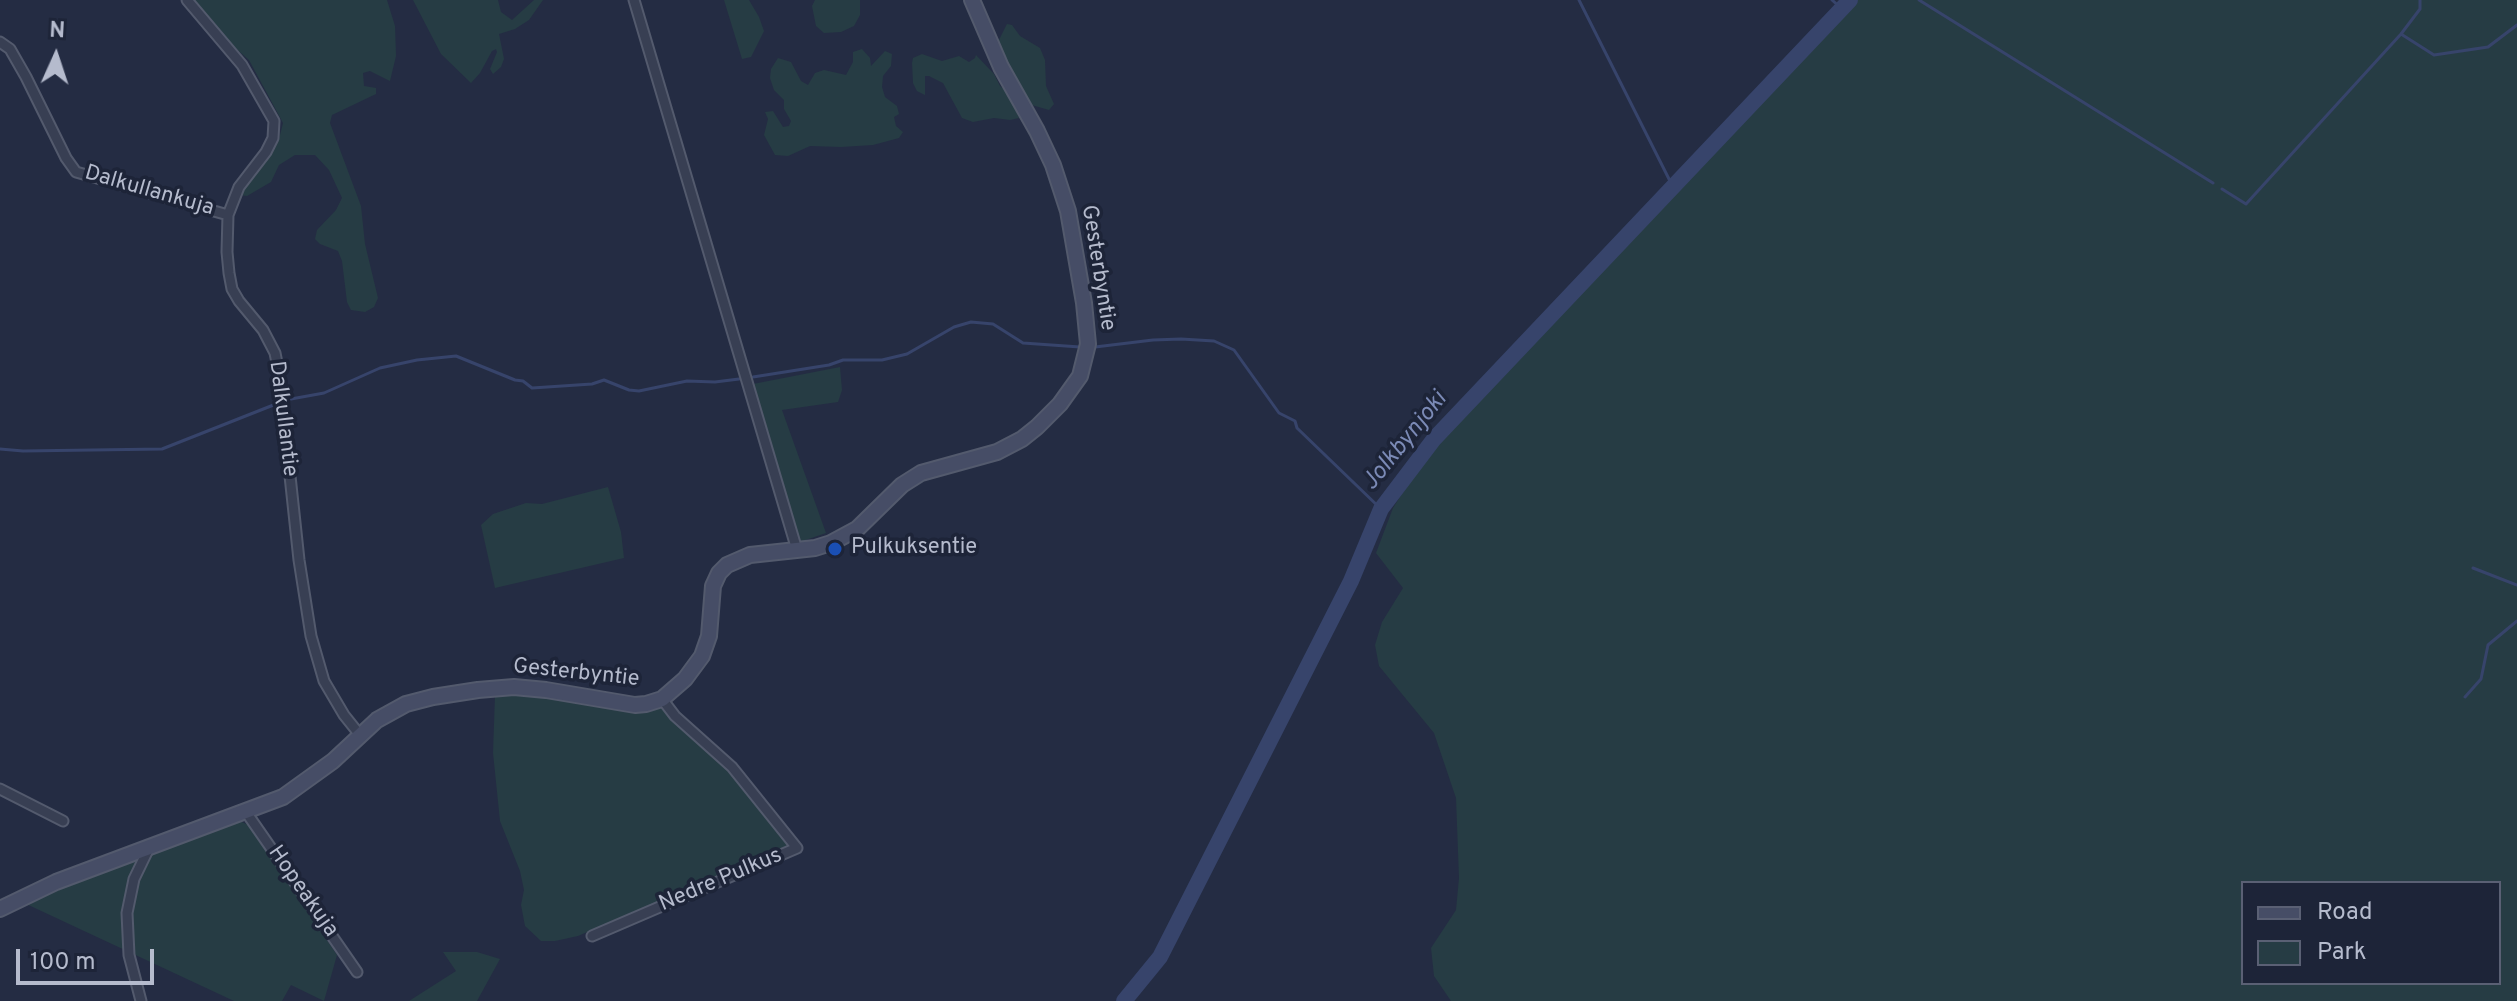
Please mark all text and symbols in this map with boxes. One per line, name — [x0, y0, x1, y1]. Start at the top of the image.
north arrow — [16, 16, 96, 96]
text: N — [49, 18, 66, 45]
street label: Dalkullankuja — [81, 161, 217, 223]
street label: Gesterbyntie — [1074, 203, 1120, 333]
street label: Dalkullantie — [262, 360, 302, 478]
water label: Jolkbynjoki — [1357, 387, 1455, 497]
place label: Pulkuksentie — [851, 536, 977, 562]
marker: Pulkuksentie — [826, 540, 844, 558]
street label: Gesterbyntie — [512, 654, 640, 694]
street label: Hopeakuja — [261, 841, 343, 943]
street label: Nedre Pulkus — [656, 843, 786, 919]
legend — [2241, 881, 2501, 985]
text: Road — [2317, 898, 2373, 928]
scale bar — [20, 933, 158, 983]
text: Park — [2317, 938, 2367, 968]
text: 100 m — [30, 948, 96, 978]

